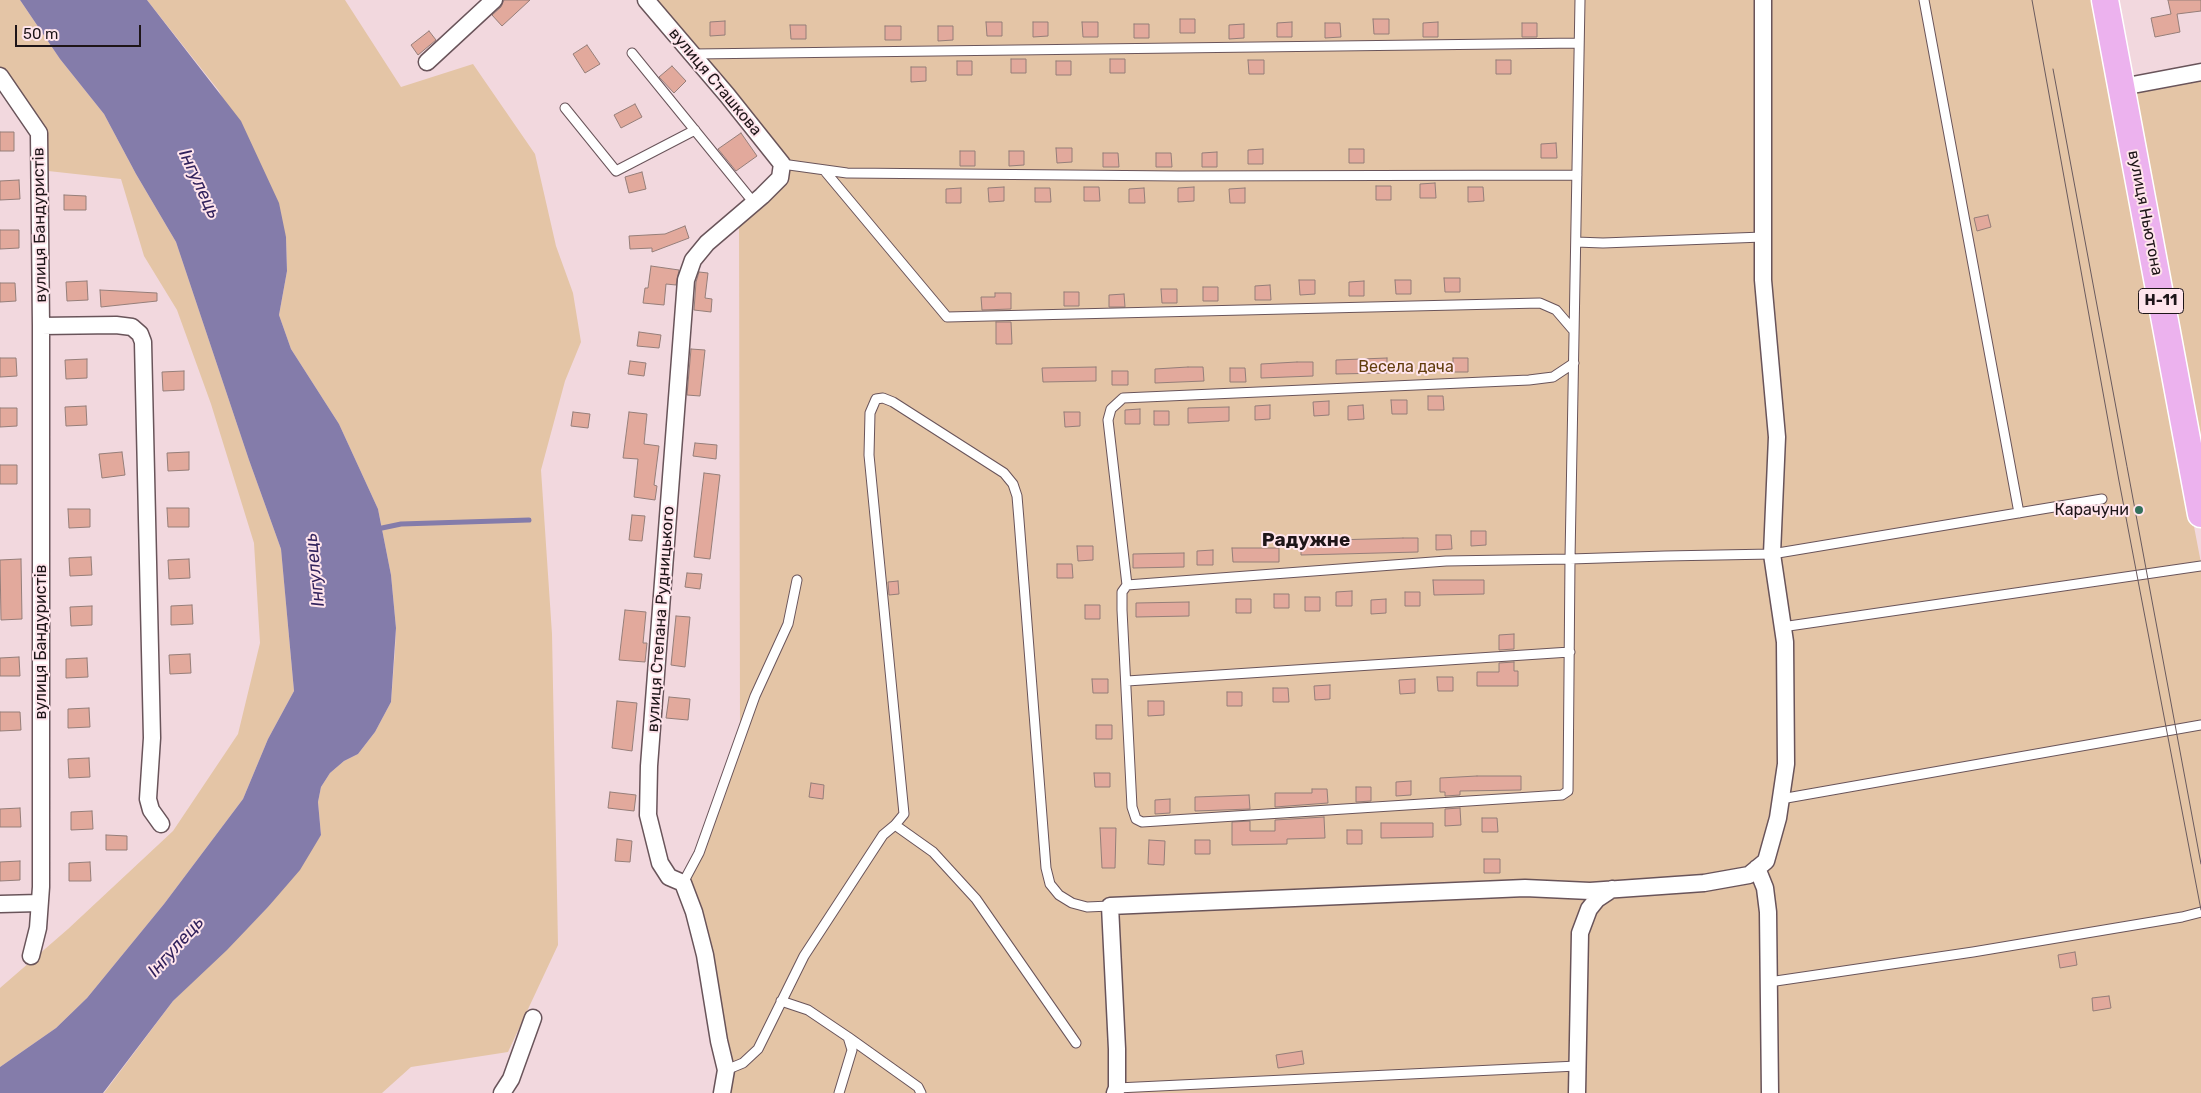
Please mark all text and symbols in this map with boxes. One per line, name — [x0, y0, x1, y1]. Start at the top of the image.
scale bar — [18, 15, 144, 47]
street label: вулиця Сташкова — [664, 24, 766, 140]
text: 50 m — [23, 25, 58, 43]
water label: Інгулець — [174, 146, 224, 222]
street label: вулиця Бандуристів — [29, 147, 51, 303]
street label: вулиця Ньютона — [2123, 149, 2167, 277]
road number: Н-11 — [2138, 288, 2184, 314]
park label: Весела дача — [1358, 357, 1454, 377]
place label: Карачуни — [2055, 500, 2129, 520]
marker: Карачуни — [2133, 504, 2145, 516]
street label: вулиця Степана Рудницького — [644, 505, 678, 733]
district label: Радужне — [1262, 530, 1350, 552]
water label: Інгулець — [300, 532, 330, 608]
street label: вулиця Бандуристів — [31, 564, 51, 720]
water label: Інгулець — [143, 912, 209, 982]

